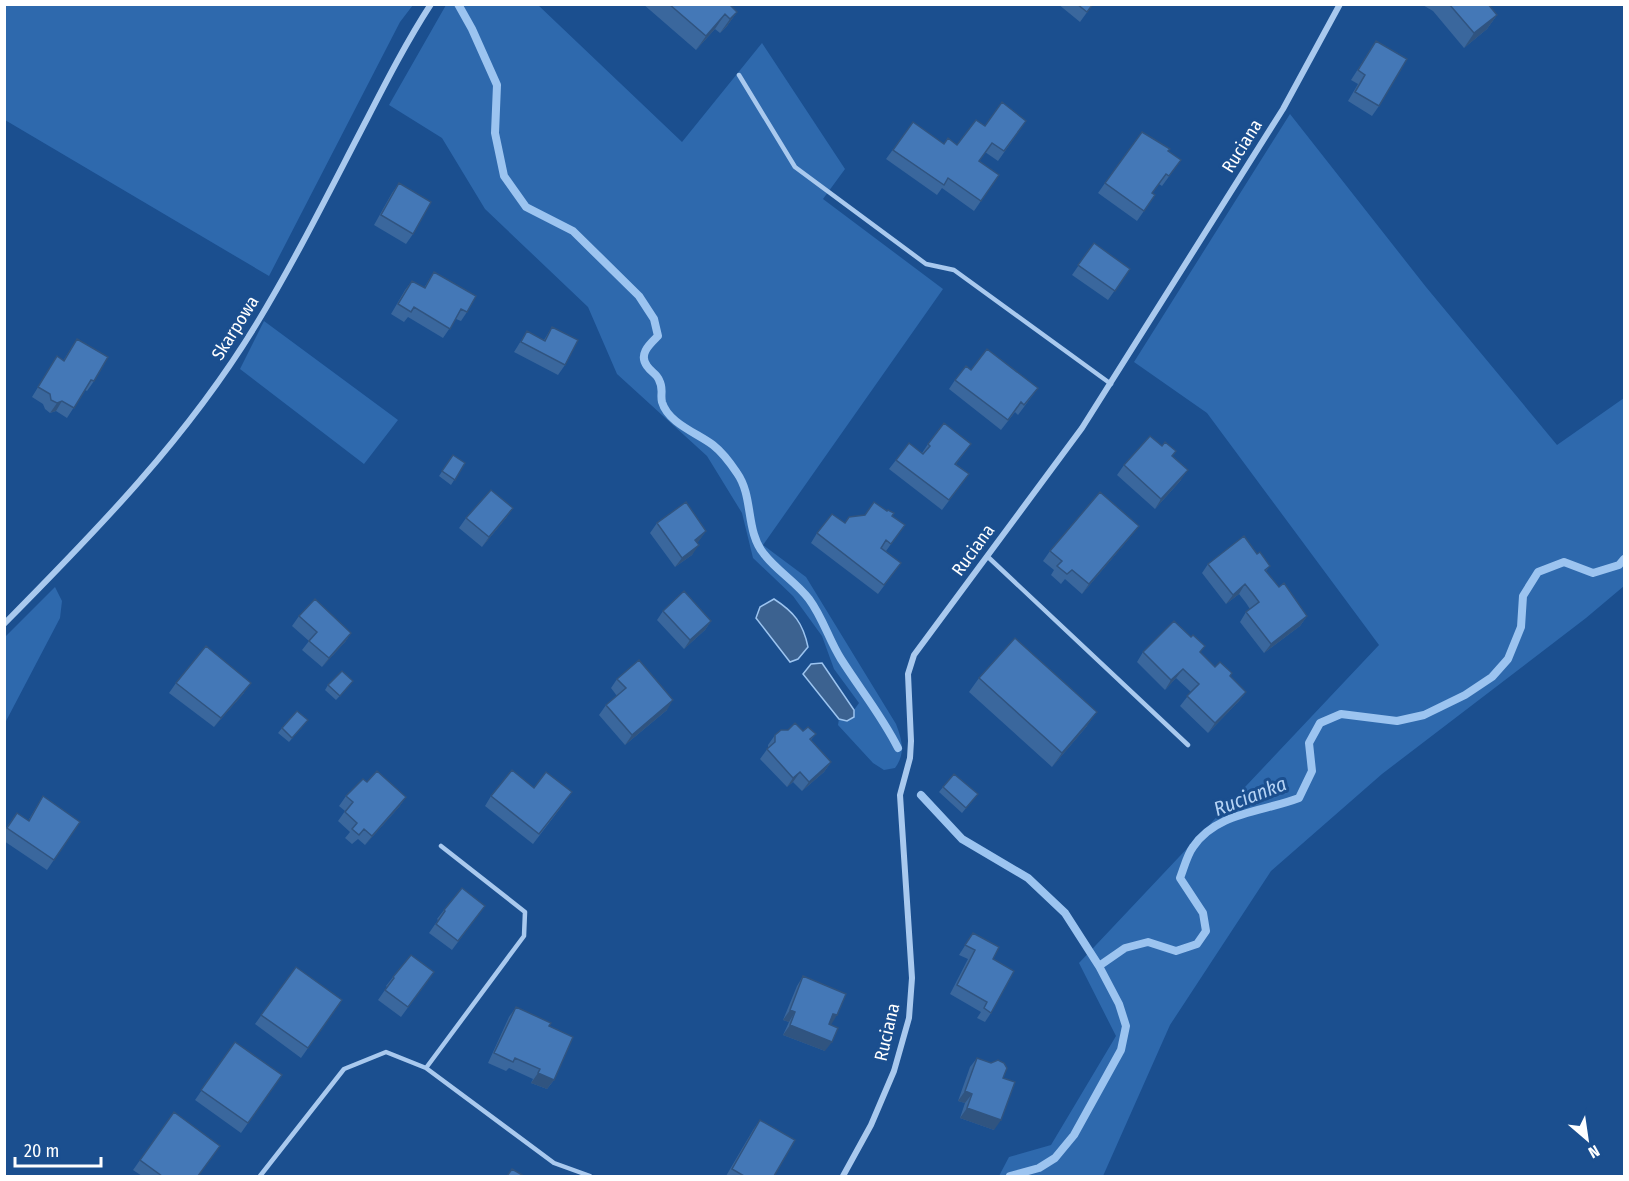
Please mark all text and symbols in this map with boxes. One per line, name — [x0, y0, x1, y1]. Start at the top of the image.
street label: Ruciana — [1217, 115, 1267, 177]
street label: Skarpowa — [207, 292, 263, 364]
street label: Ruciana — [947, 520, 999, 580]
water label: Rucianka — [1210, 771, 1290, 821]
street label: Ruciana — [870, 1001, 904, 1063]
north arrow — [1557, 1109, 1617, 1169]
scale bar — [15, 1130, 100, 1168]
text: 20 m — [24, 1140, 59, 1162]
text: N — [1585, 1141, 1603, 1162]

